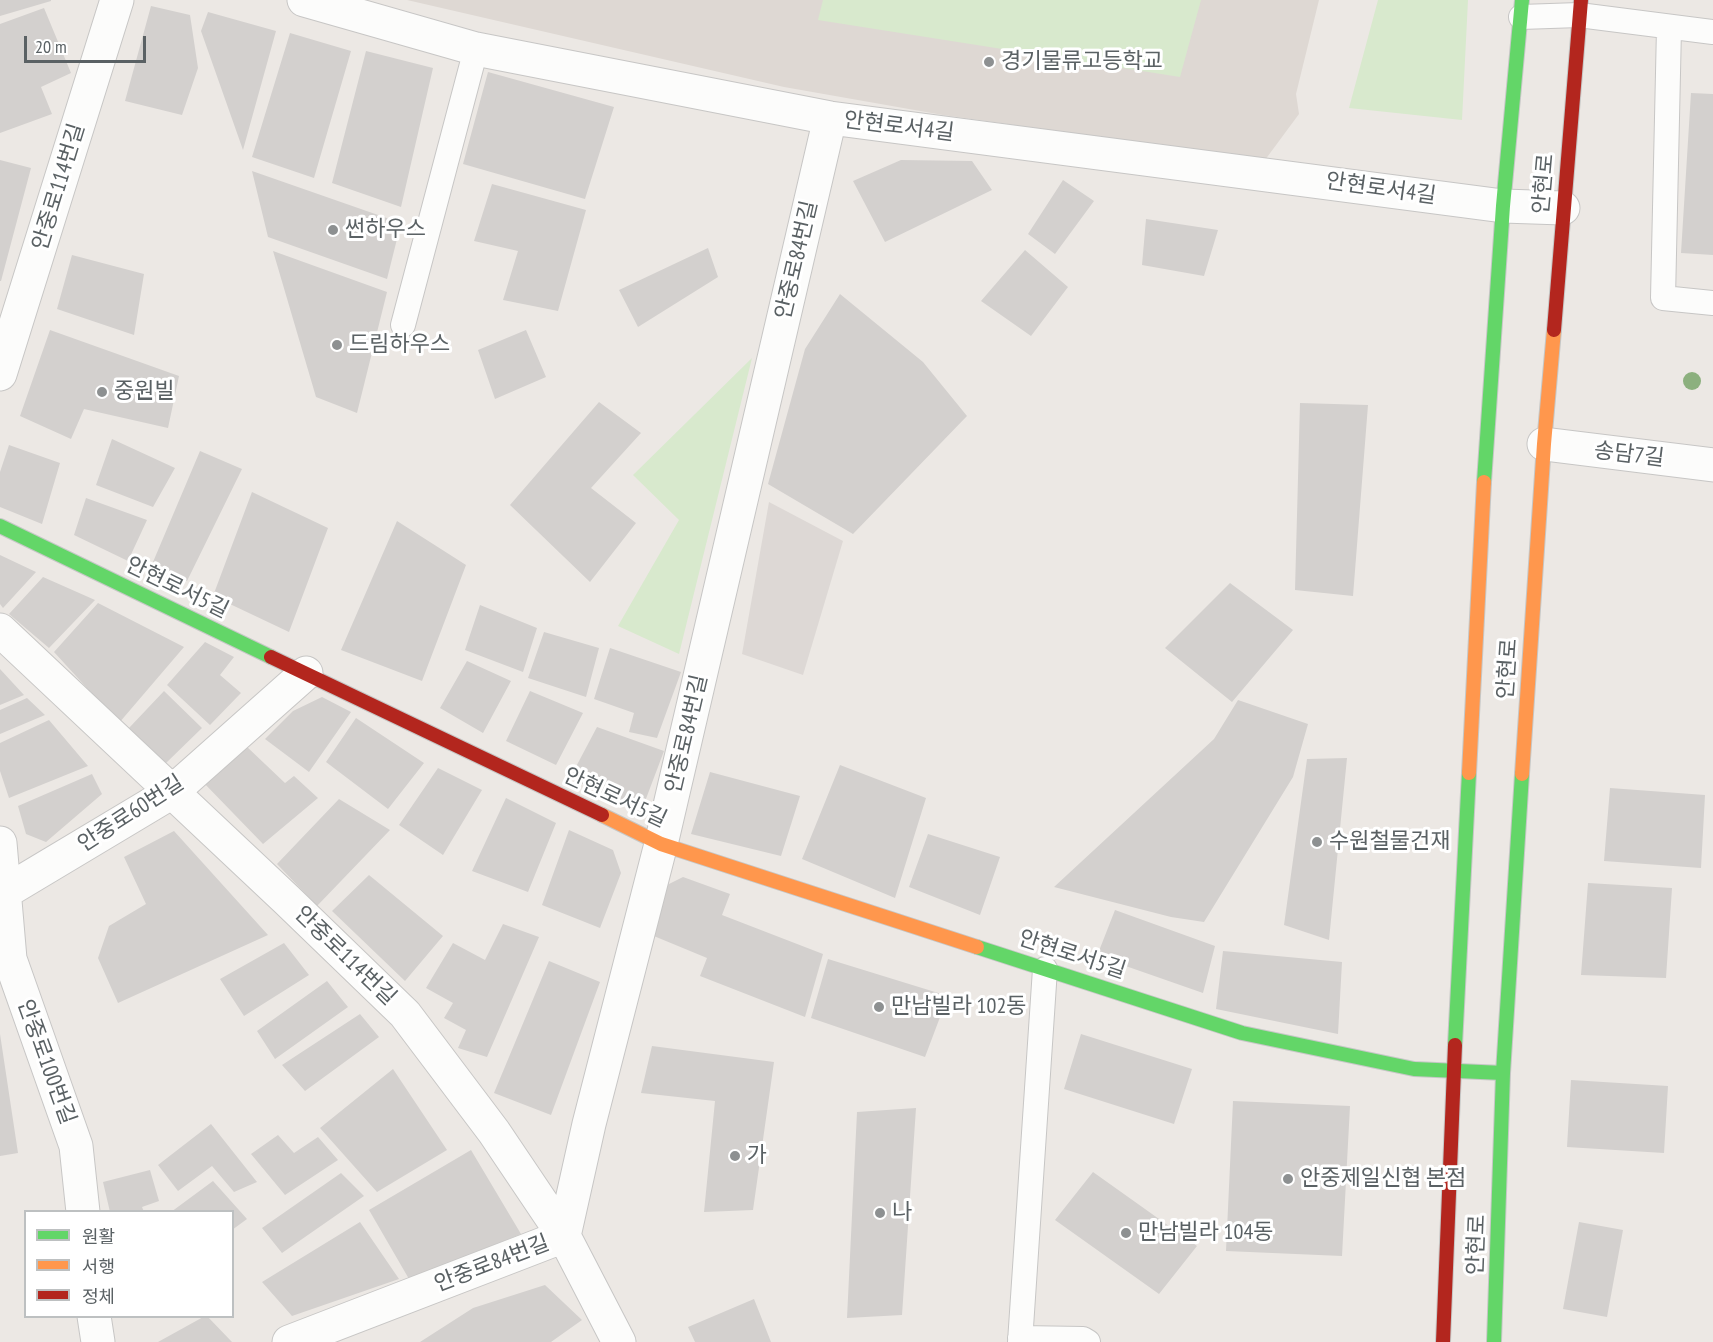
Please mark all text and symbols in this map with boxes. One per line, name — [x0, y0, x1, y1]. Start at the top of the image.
scale bar — [27, 24, 148, 62]
text: 20 m — [35, 35, 67, 58]
place label: 경기물류고등학교 — [1001, 49, 1163, 75]
marker: 경기물류고등학교 — [982, 55, 996, 69]
street label: 안현로서4길 — [842, 107, 956, 147]
street label: 안중로114번길 — [27, 121, 91, 253]
street label: 안현로 — [1528, 153, 1560, 215]
street label: 안현로서4길 — [1324, 168, 1438, 210]
street label: 안중로84번길 — [771, 198, 823, 322]
place label: 썬하우스 — [345, 217, 426, 243]
marker: 썬하우스 — [326, 223, 340, 237]
place label: 드림하우스 — [349, 332, 450, 358]
marker: 드림하우스 — [330, 338, 344, 352]
place label: 중원빌 — [114, 379, 175, 405]
marker: 중원빌 — [95, 385, 109, 399]
street label: 송담7길 — [1592, 438, 1666, 472]
street label: 안현로서5길 — [121, 552, 233, 624]
street label: 안현로 — [1493, 638, 1523, 700]
street label: 안중로84번길 — [661, 672, 713, 796]
street label: 안현로서5길 — [559, 763, 671, 833]
street label: 안중로60번길 — [73, 770, 189, 858]
place label: 수원철물건재 — [1329, 829, 1450, 855]
marker: 수원철물건재 — [1310, 835, 1324, 849]
street label: 안중로114번길 — [289, 901, 401, 1011]
street label: 안현로서5길 — [1015, 925, 1129, 985]
place label: 만남빌라 102동 — [891, 994, 1027, 1020]
street label: 안중로100번길 — [11, 996, 81, 1128]
marker: 만남빌라 102동 — [872, 1000, 886, 1014]
place label: 가 — [747, 1143, 767, 1169]
marker: 가 — [728, 1149, 742, 1163]
place label: 안중제일신협 본점 — [1300, 1166, 1467, 1192]
marker: 안중제일신협 본점 — [1281, 1172, 1295, 1186]
place label: 나 — [892, 1200, 912, 1226]
marker: 나 — [873, 1206, 887, 1220]
legend — [24, 1210, 234, 1318]
street label: 안현로 — [1463, 1214, 1491, 1276]
place label: 만남빌라 104동 — [1138, 1220, 1274, 1246]
text: 원활 — [82, 1225, 115, 1248]
marker: 만남빌라 104동 — [1119, 1226, 1133, 1240]
street label: 안중로84번길 — [431, 1230, 553, 1298]
text: 서행 — [82, 1255, 115, 1278]
text: 정체 — [82, 1285, 115, 1308]

